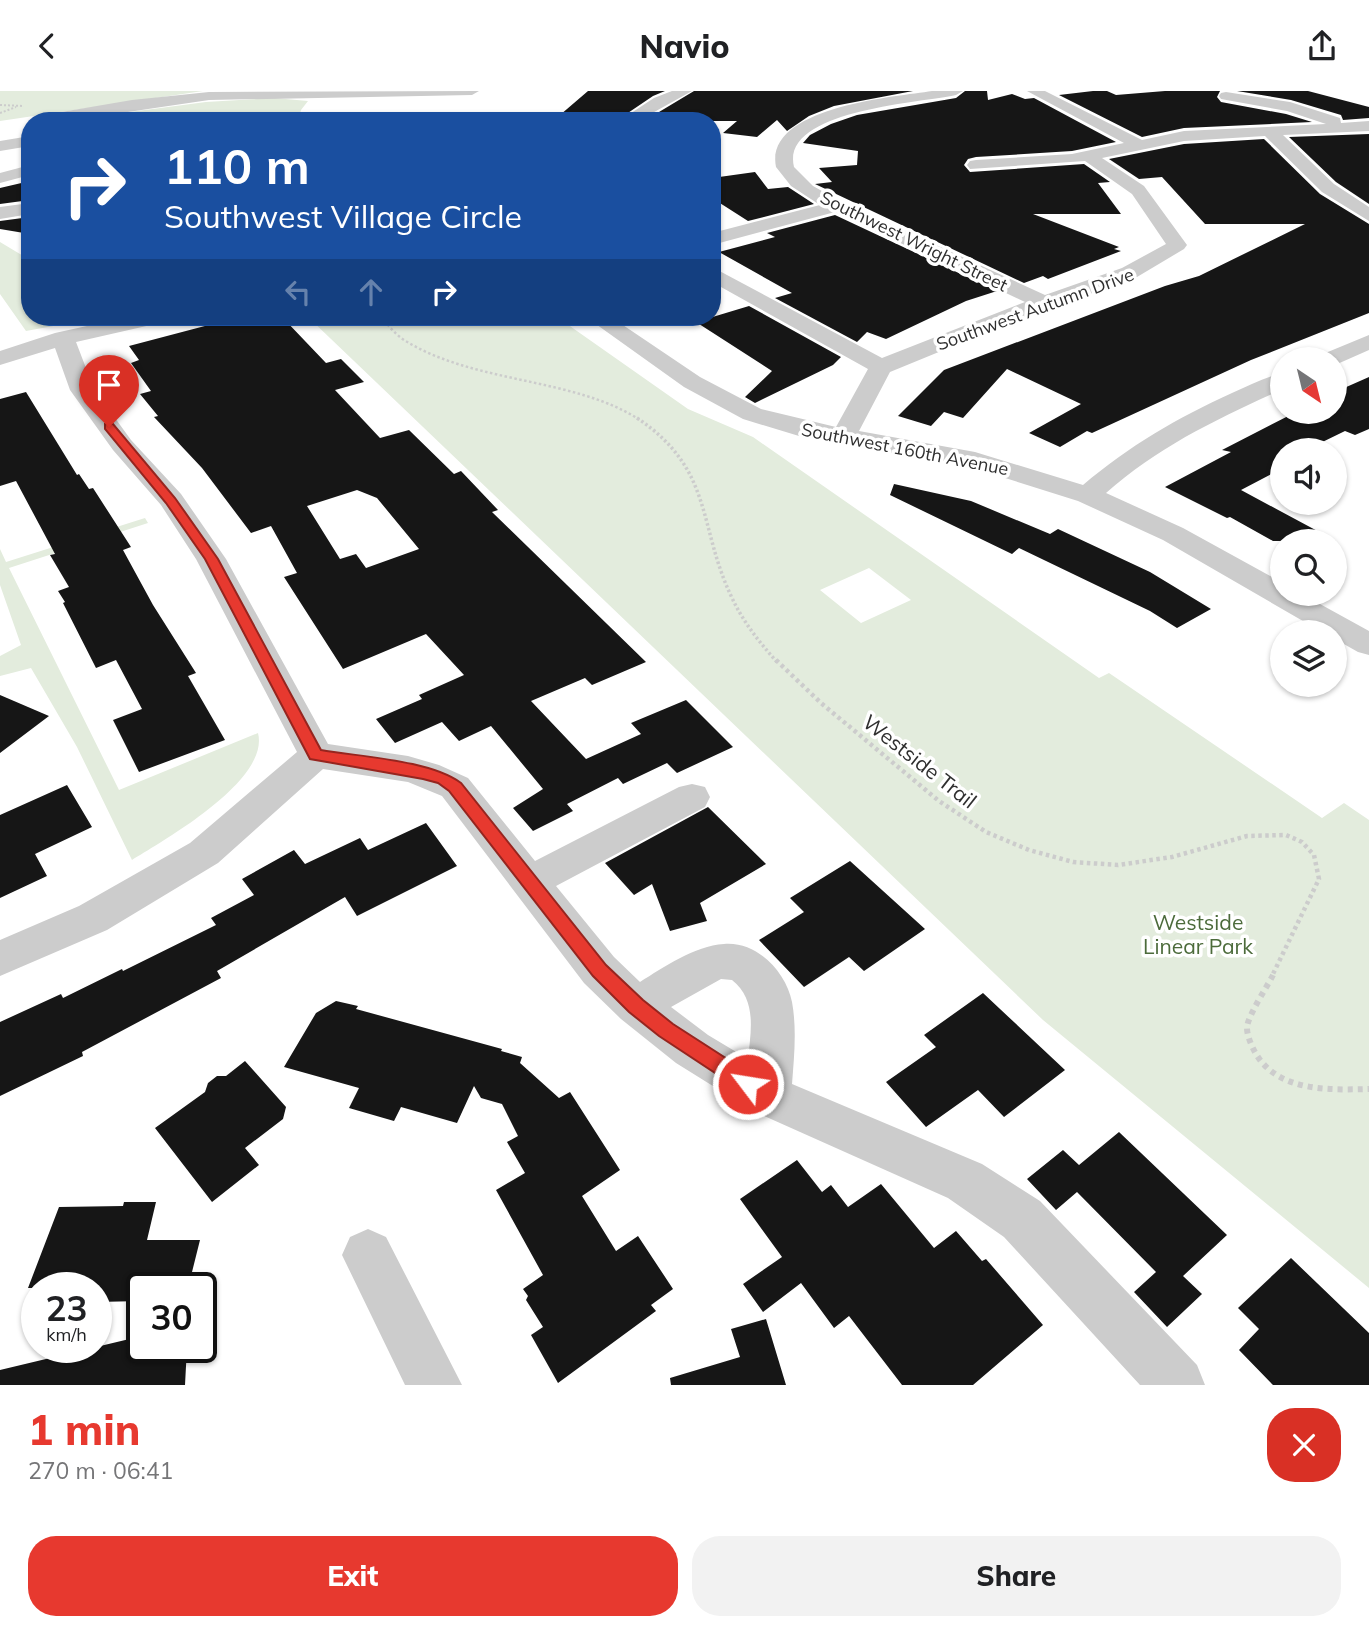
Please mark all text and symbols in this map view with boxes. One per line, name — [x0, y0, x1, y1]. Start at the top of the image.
text: Navio — [639, 26, 730, 66]
icon: back — [28, 27, 66, 65]
icon: share — [1303, 27, 1341, 65]
text: 110 m — [164, 135, 310, 196]
icon: right — [49, 140, 140, 231]
street label: Southwest Wright Street — [816, 186, 1012, 296]
text: Southwest Village Circle — [164, 196, 522, 236]
street label: Southwest Autumn Drive — [933, 263, 1137, 355]
icon: left — [279, 273, 317, 311]
icon: ahead — [352, 273, 390, 311]
icon: right — [425, 273, 463, 311]
north arrow — [1270, 347, 1348, 423]
map controls — [1270, 347, 1347, 697]
pin — [79, 355, 139, 427]
icon: arrive — [90, 366, 128, 404]
street label: Southwest 160th Avenue — [800, 418, 1010, 480]
button: sound — [1270, 438, 1347, 515]
button: search — [1270, 529, 1347, 606]
button: layers — [1270, 620, 1347, 697]
street label: Westside Trail — [858, 708, 982, 814]
park label: Westside Linear Park — [1143, 909, 1253, 959]
position arrow — [711, 1047, 785, 1121]
speed limit sign: 30 — [126, 1272, 217, 1363]
text: 23 — [45, 1286, 88, 1330]
text: km/h — [46, 1323, 87, 1346]
text: 1 min — [28, 1403, 141, 1456]
button: close — [1267, 1408, 1341, 1482]
text: 270 m · 06:41 — [28, 1456, 173, 1485]
button: Exit — [28, 1536, 678, 1616]
button: Share — [692, 1536, 1341, 1616]

